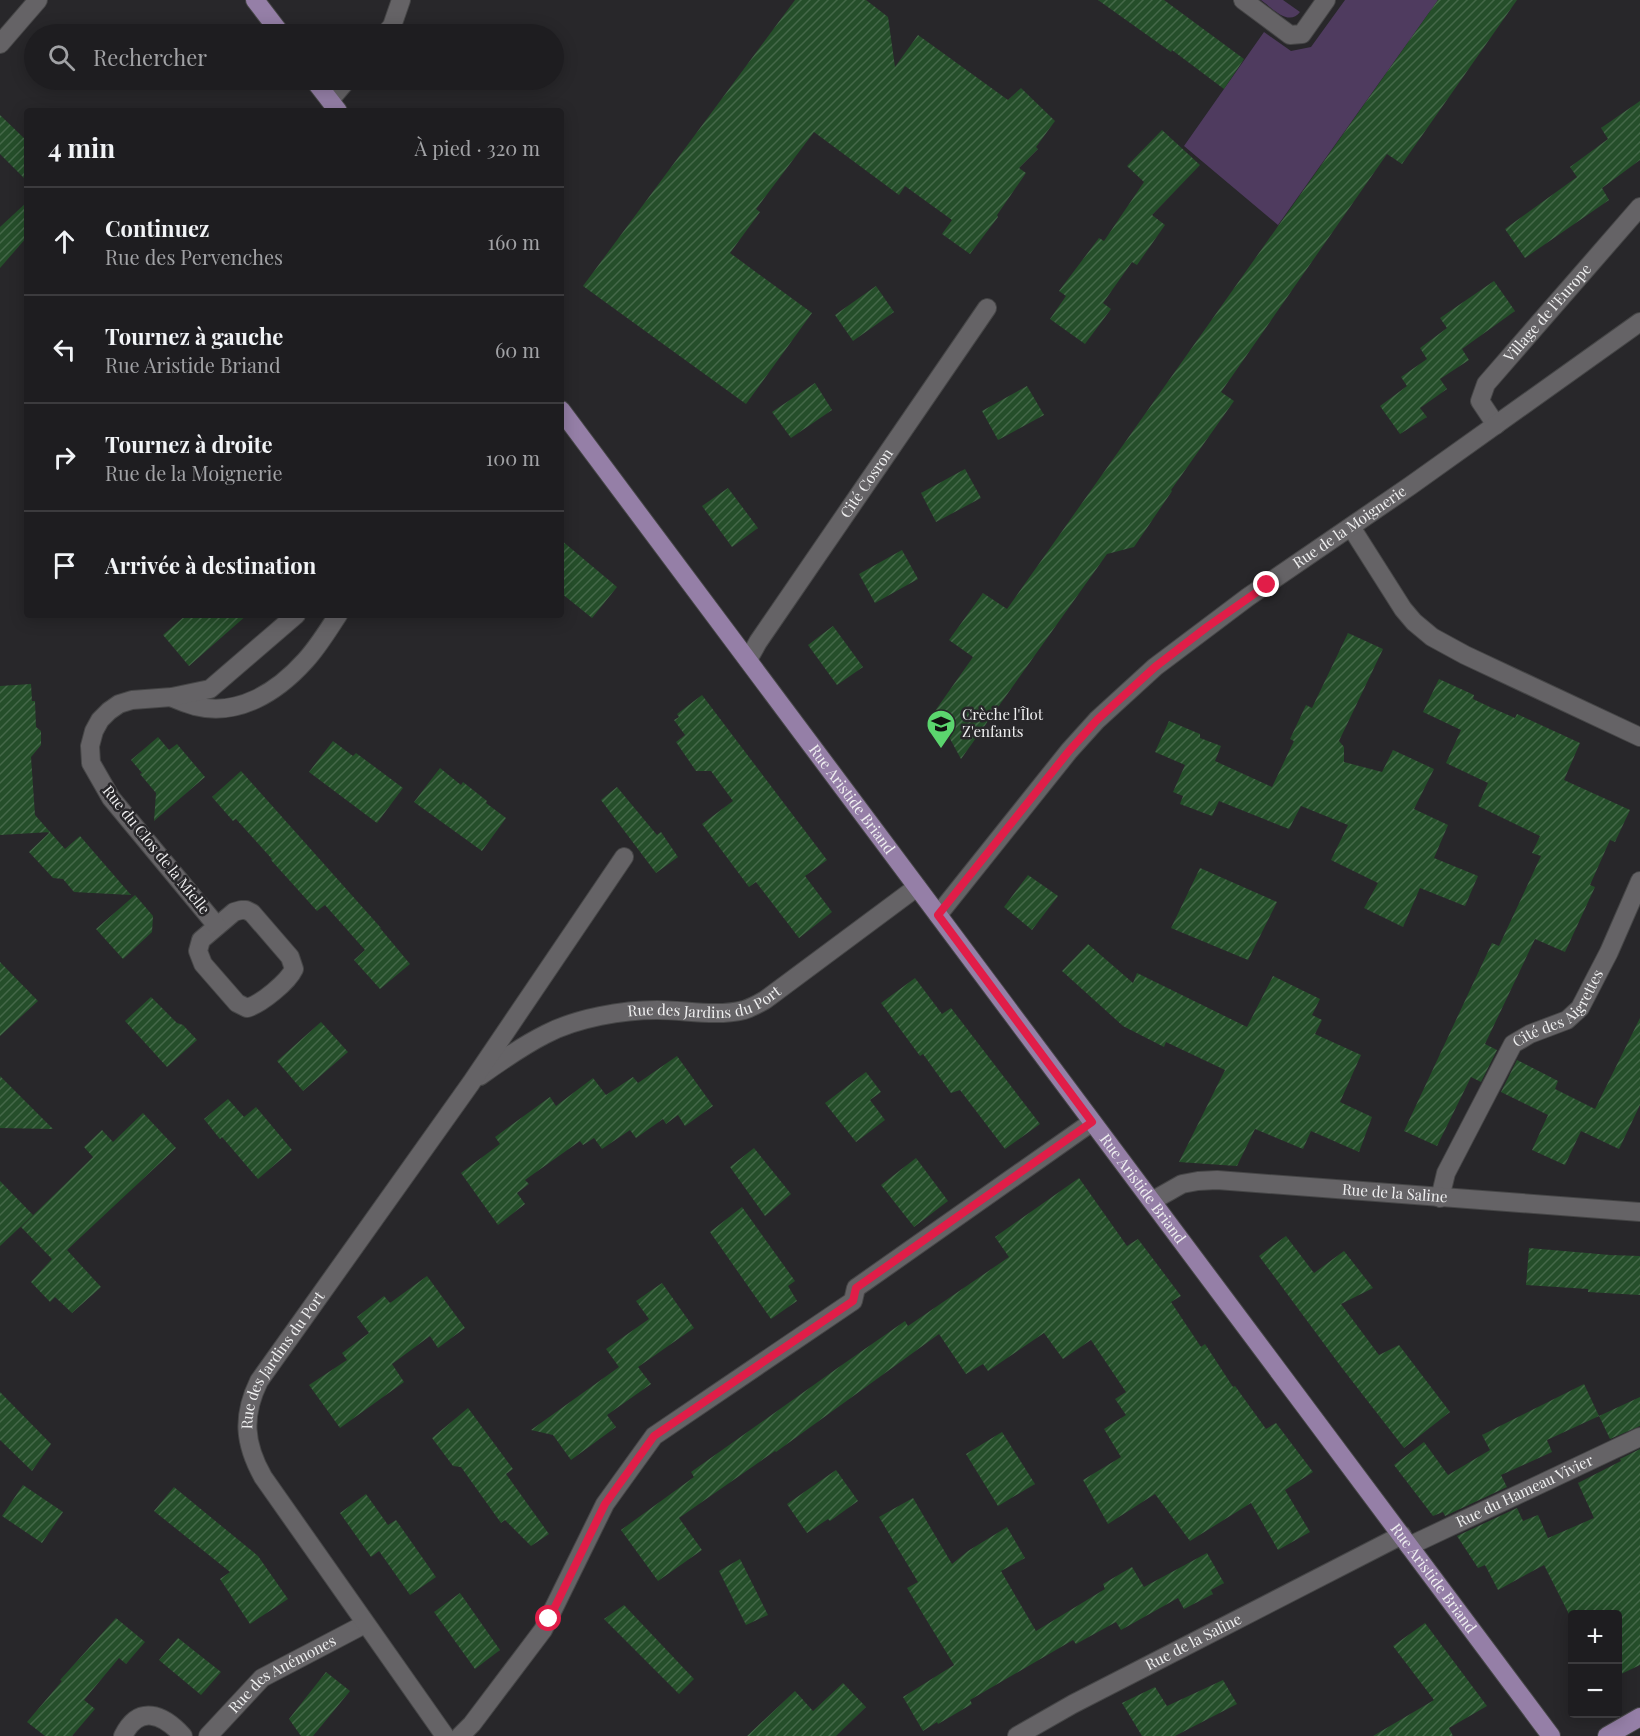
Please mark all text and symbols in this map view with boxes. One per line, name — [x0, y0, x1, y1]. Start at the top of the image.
search box — [24, 24, 564, 90]
icon: search — [45, 41, 78, 74]
text: Rechercher — [93, 42, 207, 72]
text: 4 min — [48, 130, 115, 165]
text: À pied · 320 m — [415, 134, 540, 161]
text: Continuez — [105, 213, 209, 243]
icon: ahead — [48, 225, 81, 258]
text: 160 m — [488, 228, 540, 255]
text: Rue des Pervenches — [105, 243, 283, 270]
street label: Village de l'Europe — [1498, 259, 1595, 366]
text: Tournez à gauche — [105, 321, 283, 351]
icon: left — [48, 333, 81, 366]
text: 60 m — [495, 336, 540, 363]
text: Rue Aristide Briand — [105, 351, 281, 378]
text: Tournez à droite — [105, 429, 273, 459]
icon: right — [48, 441, 81, 474]
text: 100 m — [486, 444, 540, 471]
street label: Cité Cosron — [835, 444, 897, 521]
text: Rue de la Moignerie — [105, 459, 283, 486]
street label: Rue de la Moignerie — [1289, 481, 1410, 572]
icon: arrive — [48, 549, 81, 582]
text: Arrivée à destination — [105, 550, 316, 580]
route end — [1253, 571, 1279, 597]
place label: Crèche l'Îlot Z'enfants — [962, 704, 1044, 741]
school or university icon: Crèche l'Îlot Z'enfants — [925, 708, 957, 750]
street label: Rue Aristide Briand — [805, 740, 900, 858]
street label: Rue du Clos de la Mielle — [99, 781, 215, 918]
street label: Cité des Aigrettes — [1508, 966, 1607, 1051]
street label: Rue des Jardins du Port — [627, 980, 785, 1022]
street label: Rue Aristide Briand — [1096, 1129, 1191, 1247]
street label: Rue de la Saline — [1341, 1178, 1448, 1206]
street label: Rue des Jardins du Port — [236, 1286, 329, 1429]
street label: Rue du Hameau Vivier — [1452, 1449, 1597, 1531]
street label: Rue Aristide Briand — [1387, 1519, 1482, 1637]
route start — [535, 1605, 561, 1631]
street label: Rue de la Saline — [1142, 1608, 1245, 1674]
map controls — [1568, 1610, 1622, 1718]
button: + — [1568, 1610, 1622, 1664]
street label: Rue des Anémones — [223, 1630, 339, 1717]
button: − — [1568, 1664, 1622, 1718]

